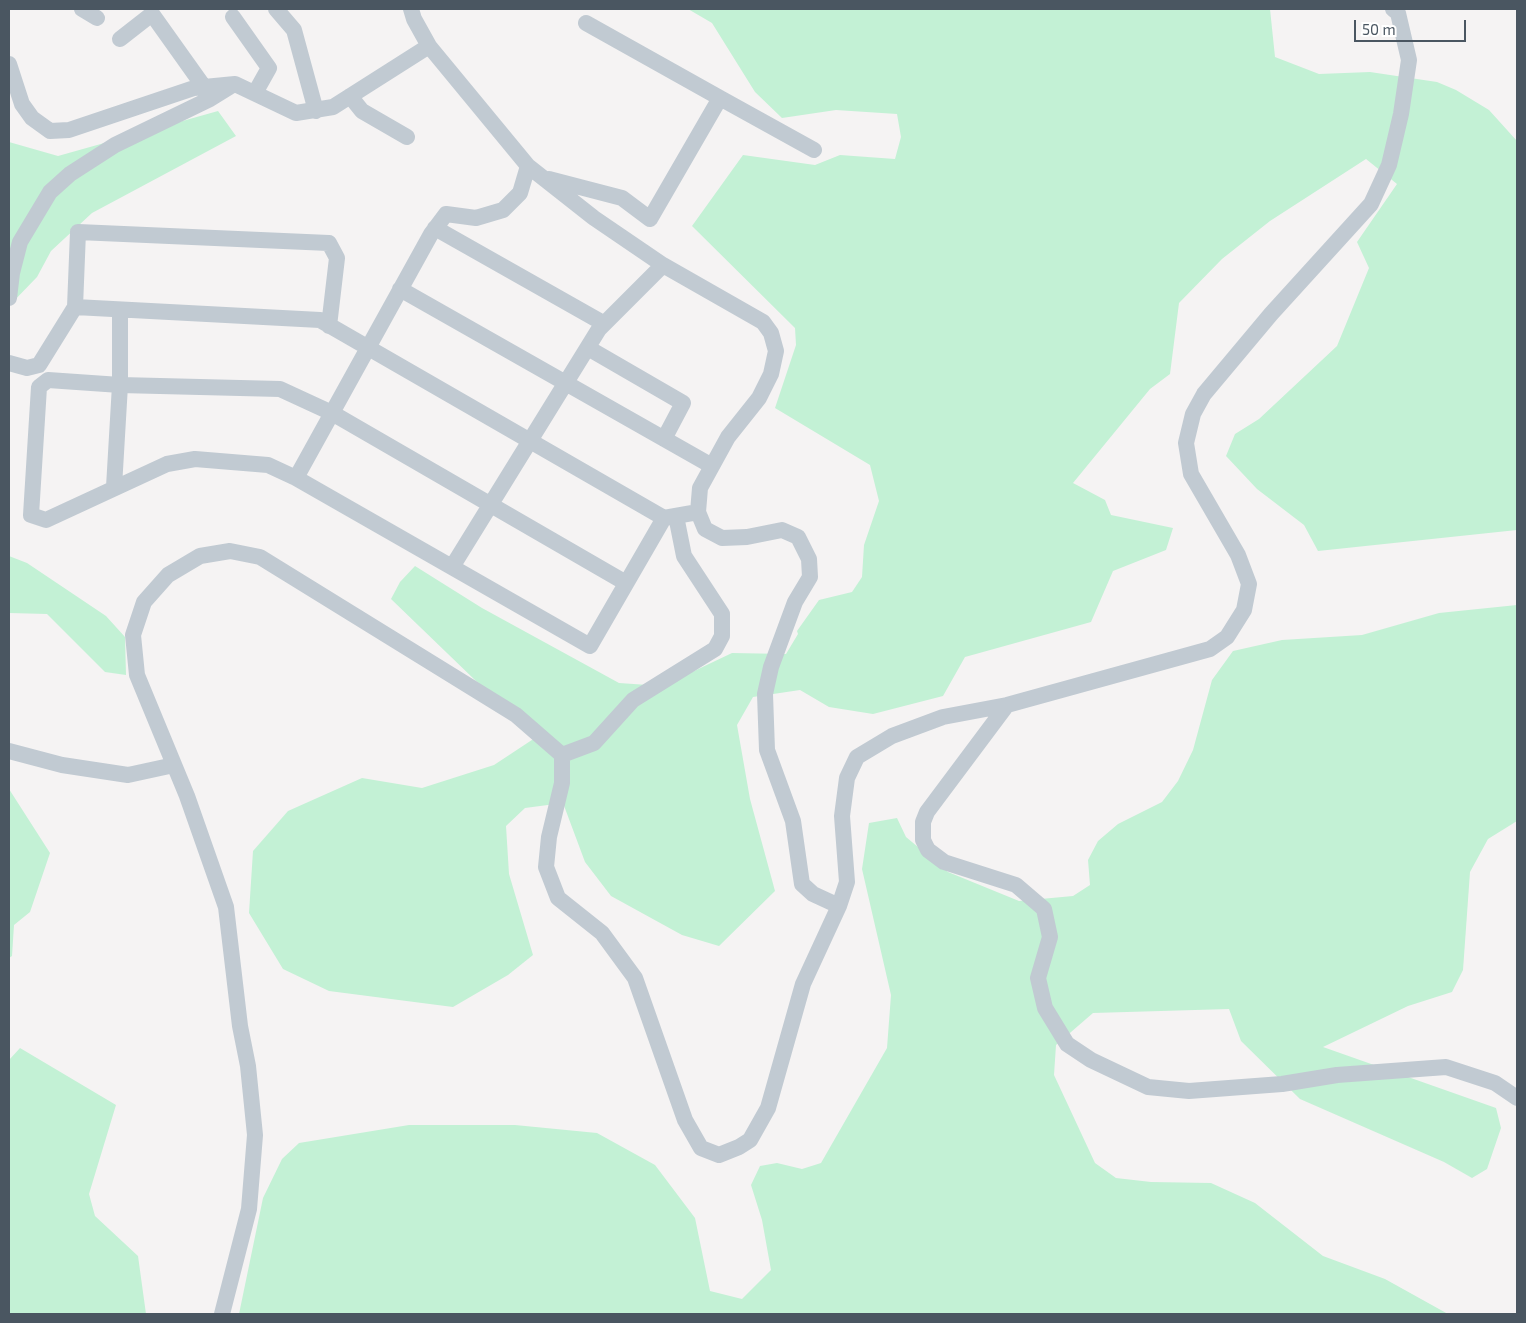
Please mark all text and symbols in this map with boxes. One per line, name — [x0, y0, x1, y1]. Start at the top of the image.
scale bar — [1356, 10, 1468, 42]
text: 50 m — [1362, 20, 1396, 38]

